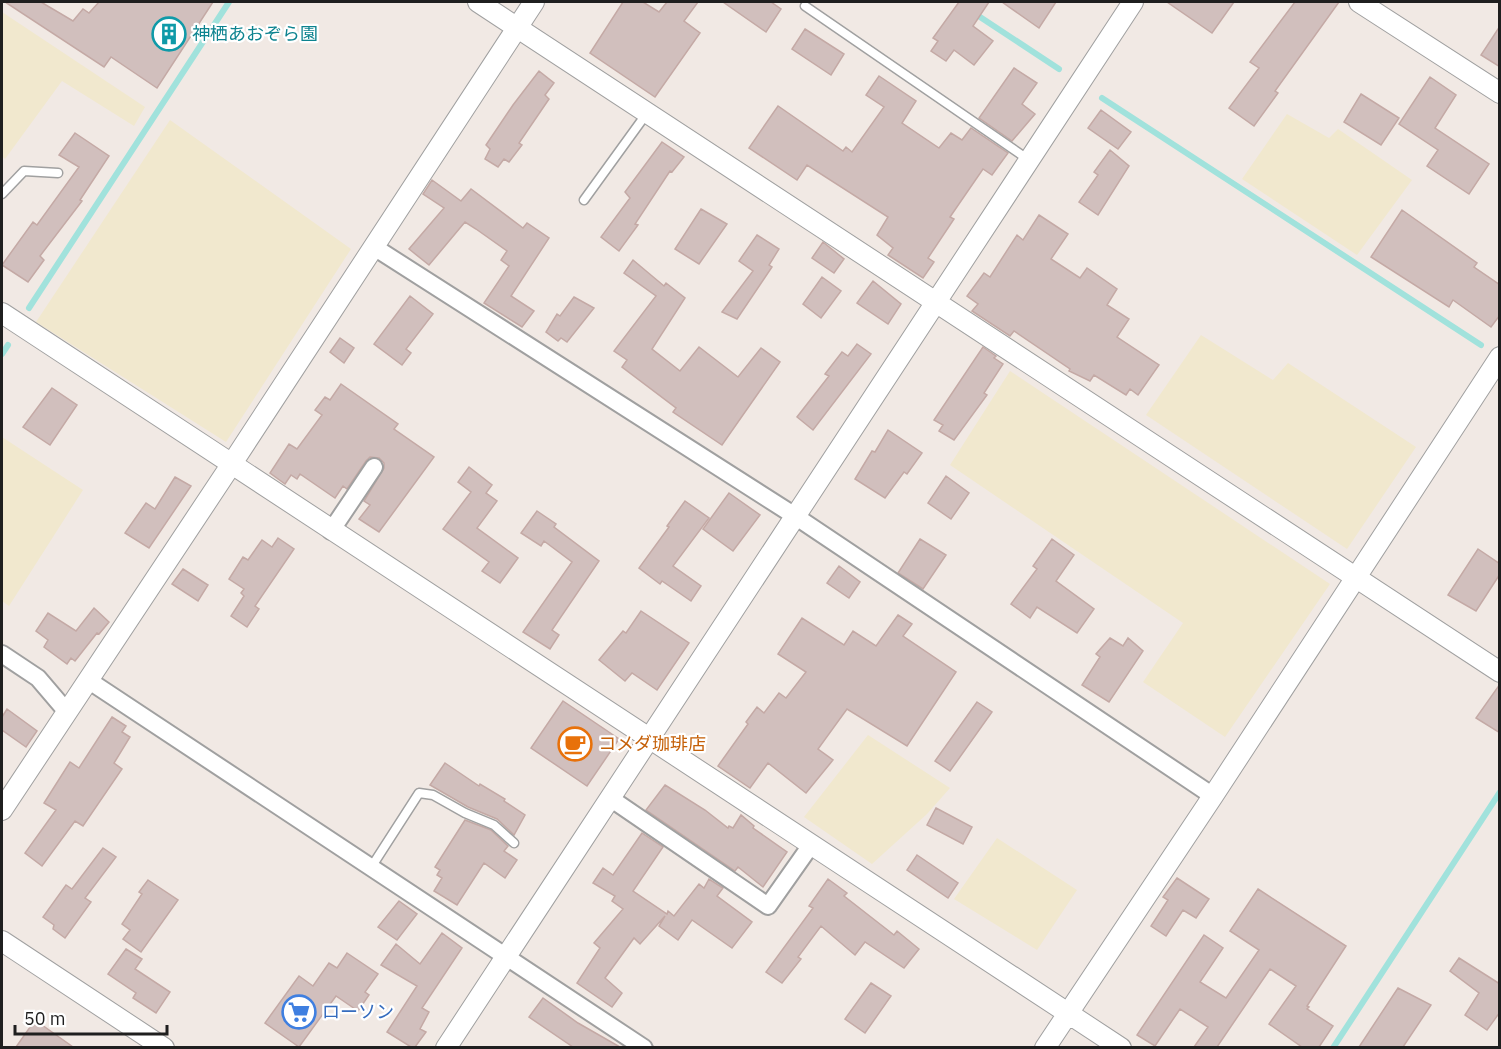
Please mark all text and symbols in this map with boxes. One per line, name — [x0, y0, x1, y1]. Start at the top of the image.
building icon: 神栖あおぞら園 — [151, 16, 187, 52]
place label: 神栖あおぞら園 — [192, 22, 318, 45]
cafe icon: コメダ珈琲店 — [557, 726, 593, 762]
place label: コメダ珈琲店 — [598, 732, 706, 755]
supermarket icon: ローソン — [281, 994, 317, 1030]
scale bar — [15, 998, 166, 1036]
place label: ローソン — [322, 1000, 394, 1023]
text: 50 m — [24, 1007, 66, 1030]

